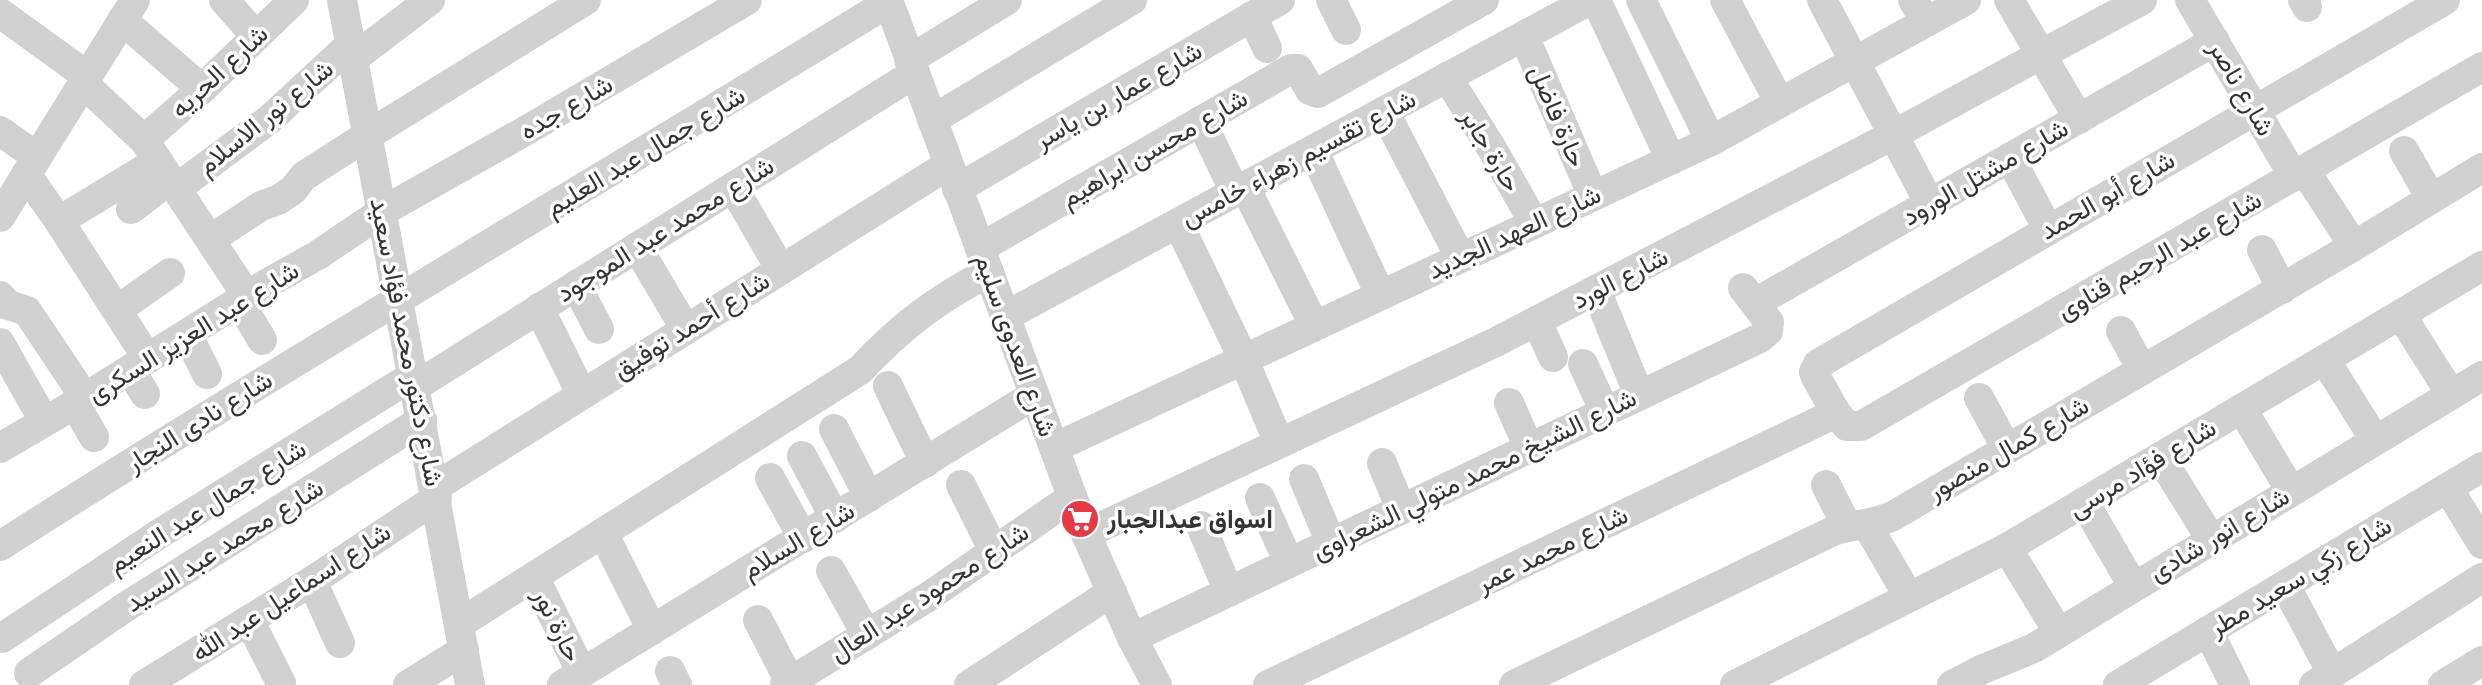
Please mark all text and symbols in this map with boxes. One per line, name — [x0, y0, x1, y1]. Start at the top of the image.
street label: شارع الحريه — [163, 17, 276, 126]
street label: شارع عمار بن ياسر — [1027, 33, 1209, 158]
street label: شارع ناصر — [2200, 33, 2283, 142]
street label: شارع نور الاسلام — [190, 52, 341, 183]
street label: حارة فاضل — [1521, 60, 1595, 172]
street label: شارع جده — [513, 67, 619, 148]
street label: شارع جمال عبد العليم — [539, 78, 752, 225]
street label: شارع محسن ابراهيم — [1055, 81, 1254, 216]
street label: شارع تقسيم زهراء خامس — [1174, 82, 1422, 235]
street label: حارة جابر — [1452, 101, 1529, 198]
street label: شارع مشتل الورود — [1896, 111, 2075, 234]
street label: شارع أبو الحمد — [2033, 143, 2181, 248]
street label: شارع محمد عبد الموجود — [550, 148, 781, 311]
street label: شارع العهد الجديد — [1422, 177, 1607, 288]
street label: شارع عبد الرحيم قناوى — [2050, 183, 2268, 328]
street label: شارع دكتور محمد فؤاد سعيد — [361, 195, 452, 489]
street label: شارع الورد — [1566, 239, 1674, 318]
street label: شارع العدوى سليم — [966, 249, 1065, 442]
street label: شارع عبد العزيز السكرى — [81, 253, 306, 412]
street label: شارع أحمد توفيق — [606, 263, 776, 388]
street label: شارع نادى النجار — [119, 363, 279, 481]
street label: شارع الشيخ محمد متولي الشعراوى — [1306, 380, 1644, 571]
street label: شارع كمال منصور — [1920, 388, 2095, 509]
street label: شارع فؤاد مرسى — [2062, 410, 2223, 526]
street label: شارع جمال عبد النعيم — [101, 431, 313, 582]
street label: شارع محمد عبد السيد — [118, 470, 330, 621]
street label: شارع انور شادى — [2143, 479, 2296, 590]
street label: شارع السلام — [735, 493, 861, 588]
supermarket icon: اسواق عبدالجبار — [1059, 498, 1101, 540]
street label: شارع محمد عمر — [1470, 498, 1634, 602]
place label: اسواق عبدالجبار — [1106, 502, 1273, 536]
street label: شارع زكي سعيد مطر — [2202, 508, 2400, 648]
street label: شارع اسماعيل عبد الله — [185, 515, 398, 670]
street label: شارع محمود عبد العال — [823, 515, 1036, 670]
street label: حارة نور — [525, 582, 590, 667]

